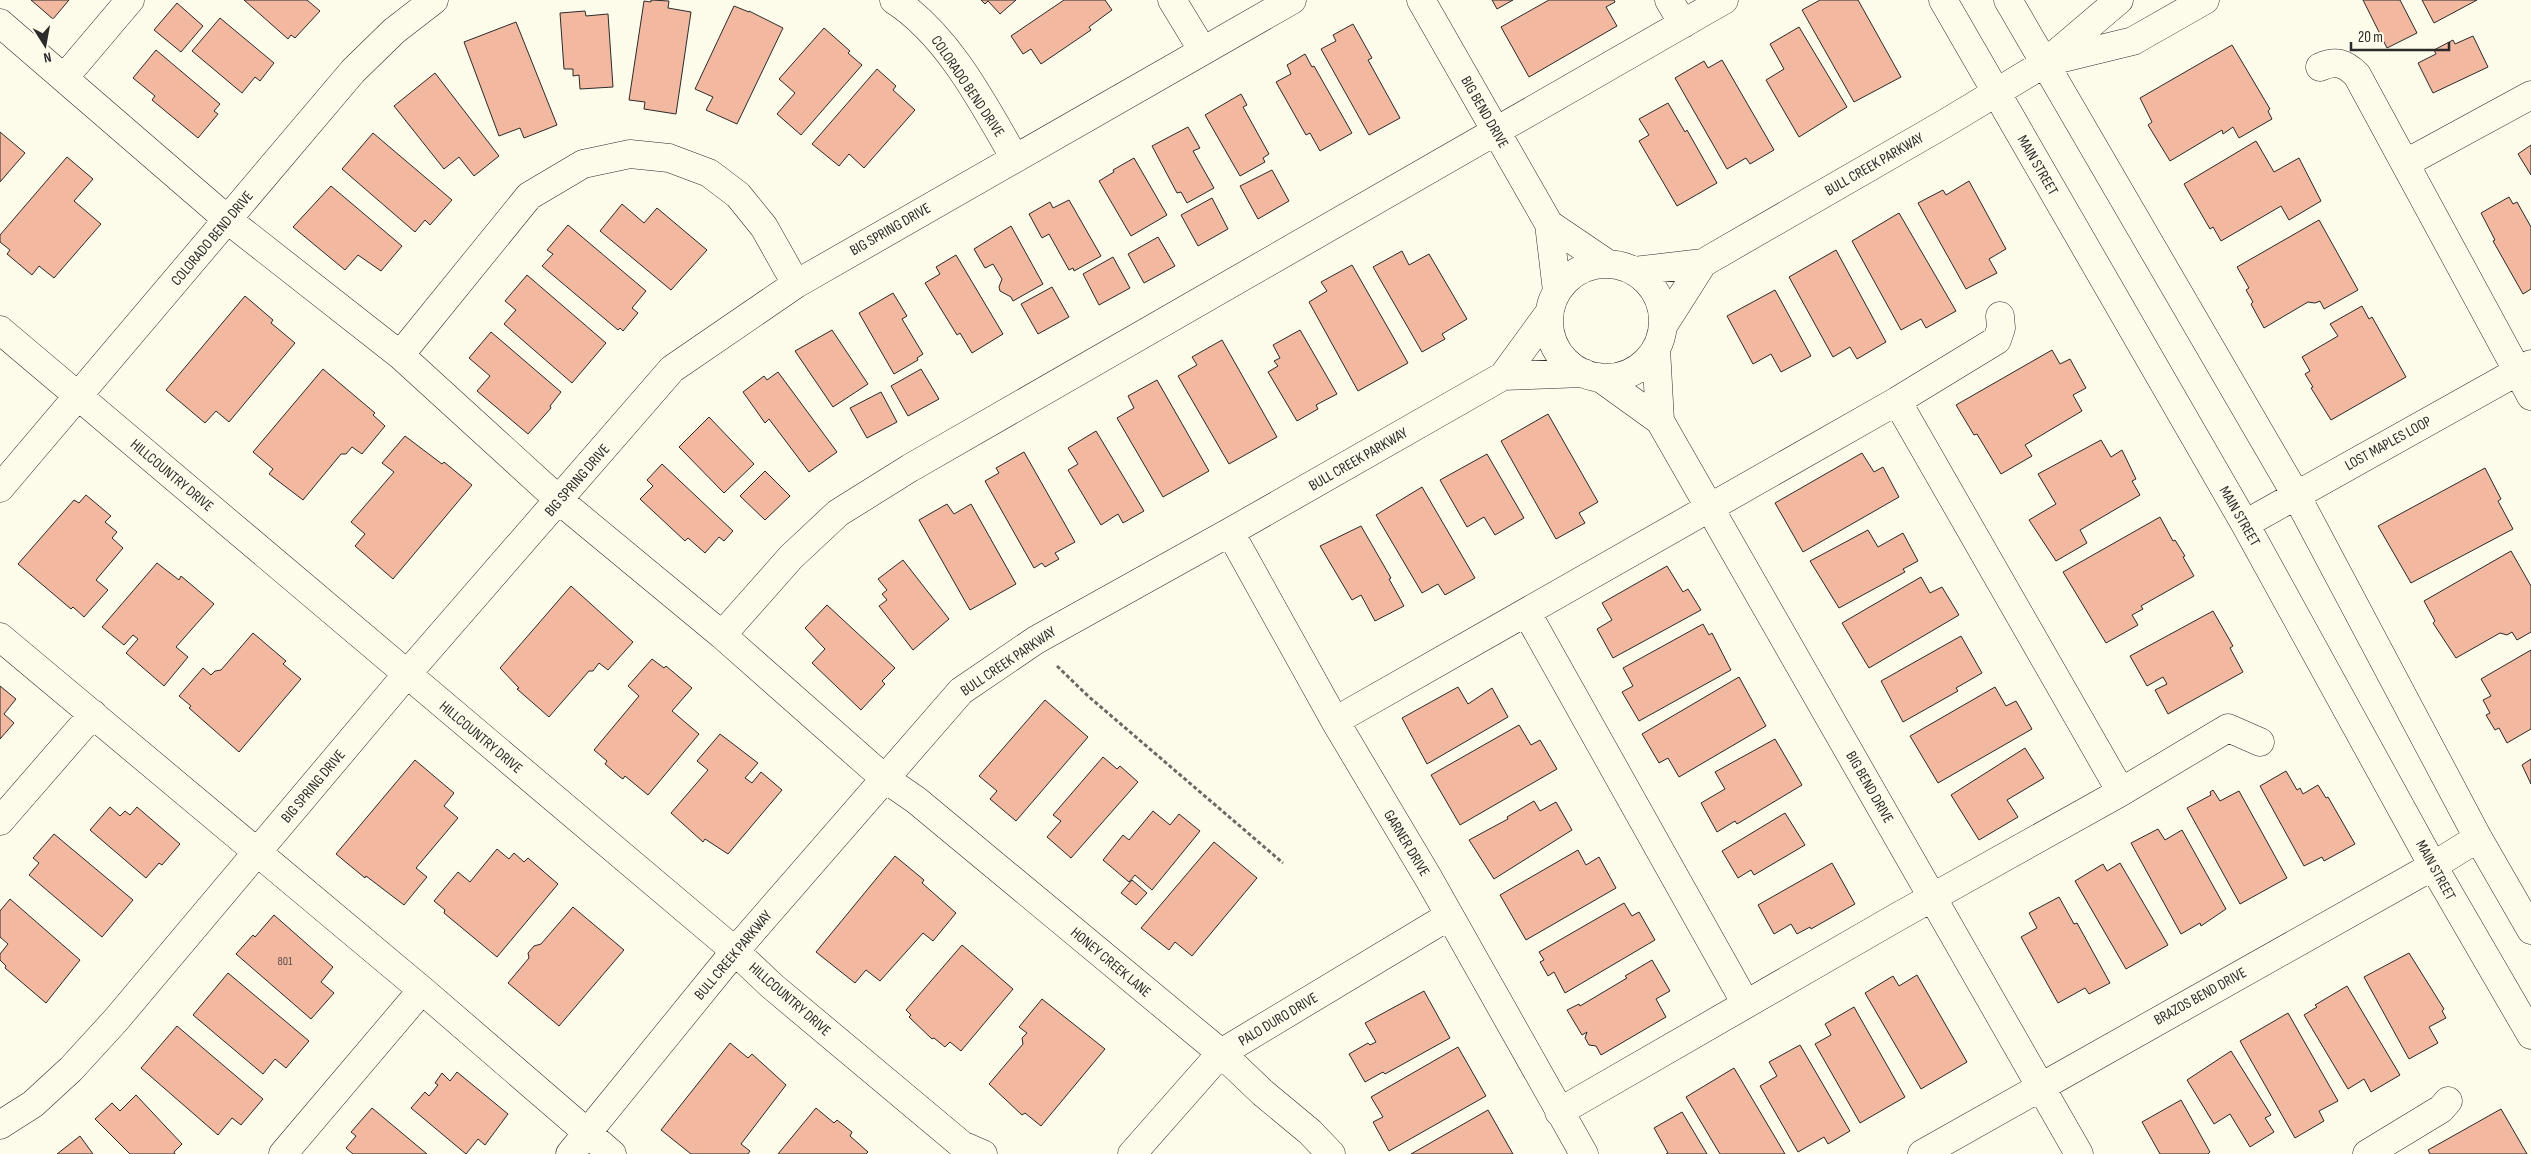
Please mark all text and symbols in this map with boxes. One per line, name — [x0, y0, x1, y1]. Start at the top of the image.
north arrow — [20, 20, 70, 70]
scale bar — [2351, 20, 2448, 52]
text: 20 m — [2358, 28, 2383, 47]
street label: COLORADO BEND DRIVE — [927, 32, 1009, 141]
text: N — [42, 48, 53, 66]
street label: BIG BEND DRIVE — [1456, 73, 1513, 152]
street label: BULL CREEK PARKWAY — [1821, 128, 1928, 200]
street label: MAIN STREET — [2013, 132, 2062, 199]
street label: COLORADO BEND DRIVE — [167, 187, 258, 290]
street label: BIG SPRING DRIVE — [846, 199, 934, 260]
street label: LOST MAPLES LOOP — [2342, 412, 2435, 475]
street label: BULL CREEK PARKWAY — [1305, 423, 1412, 495]
street label: HILLCOUNTRY DRIVE — [126, 435, 217, 516]
street label: BIG SPRING DRIVE — [541, 440, 614, 521]
street label: MAIN STREET — [2215, 483, 2264, 550]
street label: BULL CREEK PARKWAY — [957, 622, 1060, 700]
street label: HILLCOUNTRY DRIVE — [435, 697, 526, 778]
street label: BIG SPRING DRIVE — [277, 746, 350, 827]
street label: BIG BEND DRIVE — [1841, 748, 1898, 827]
street label: GARNER DRIVE — [1379, 807, 1434, 880]
street label: MAIN STREET — [2411, 837, 2460, 904]
street label: BULL CREEK PARKWAY — [690, 906, 777, 1004]
street label: HONEY CREEK LANE — [1067, 923, 1155, 1002]
house number: 801 — [278, 954, 293, 969]
street label: HILLCOUNTRY DRIVE — [745, 958, 835, 1040]
street label: BRAZOS BEND DRIVE — [2151, 963, 2250, 1030]
street label: PALO DURO DRIVE — [1235, 988, 1321, 1051]

